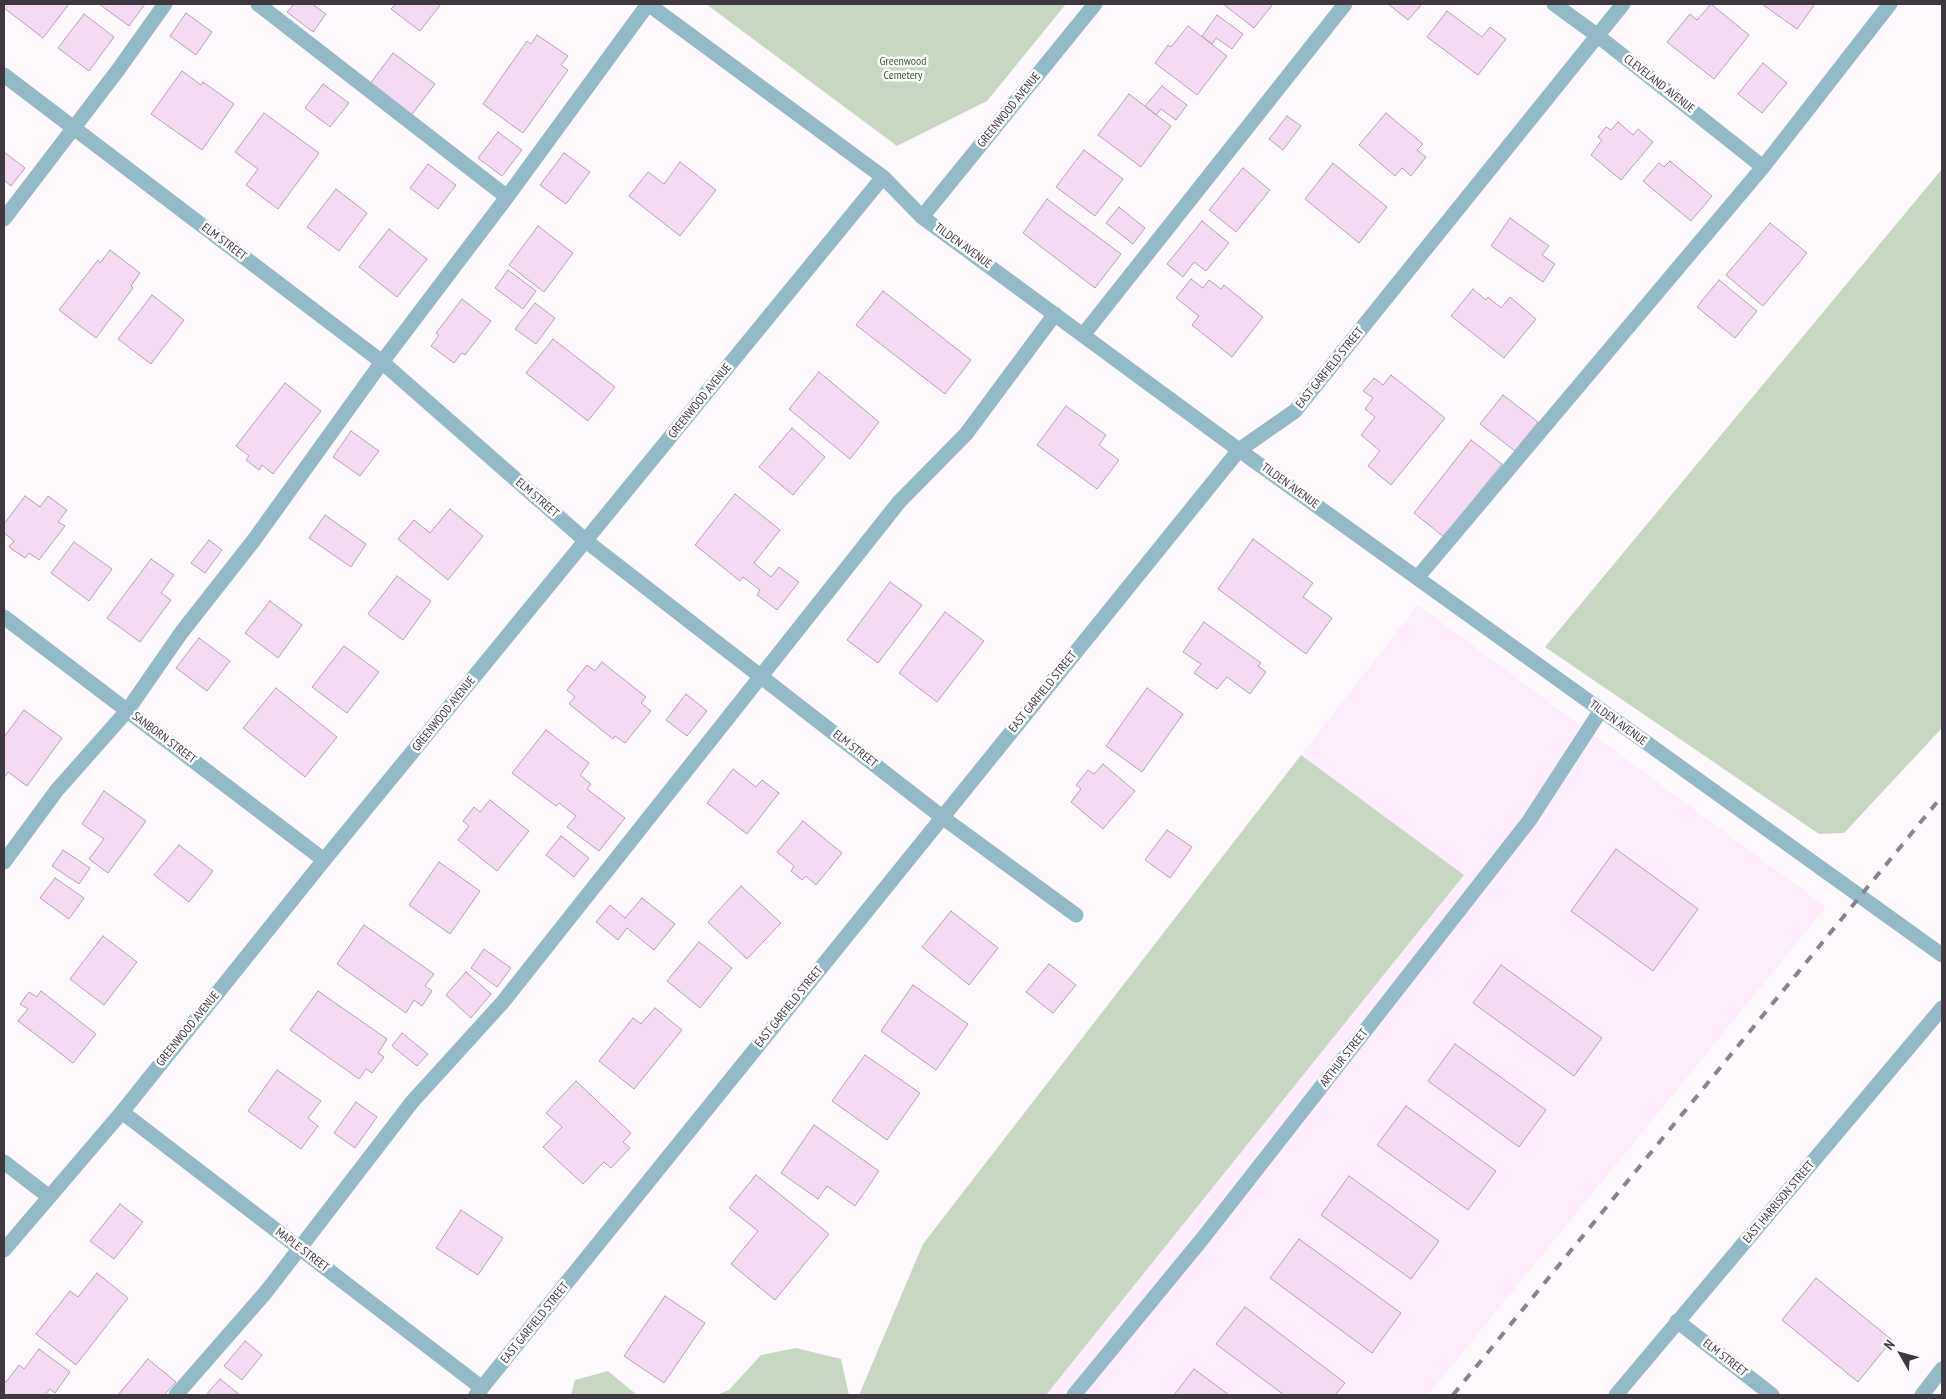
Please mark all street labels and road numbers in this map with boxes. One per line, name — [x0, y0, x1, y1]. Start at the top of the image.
street label: CLEVELAND AVENUE — [1621, 52, 1697, 116]
street label: GREENWOOD AVENUE — [974, 70, 1044, 150]
street label: TILDEN AVENUE — [932, 220, 994, 272]
street label: ELM STREET — [199, 221, 249, 263]
street label: EAST GARFIELD STREET — [1293, 325, 1367, 411]
street label: GREENWOOD AVENUE — [665, 361, 735, 441]
street label: TILDEN AVENUE — [1259, 460, 1321, 512]
street label: ELM STREET — [513, 475, 561, 521]
street label: EAST GARFIELD STREET — [1006, 649, 1080, 735]
street label: GREENWOOD AVENUE — [409, 674, 479, 754]
street label: TILDEN AVENUE — [1587, 697, 1649, 749]
street label: SANBORN STREET — [129, 709, 199, 767]
street label: ELM STREET — [830, 727, 880, 771]
street label: EAST GARFIELD STREET — [752, 964, 826, 1050]
street label: GREENWOOD AVENUE — [153, 989, 223, 1069]
street label: ARTHUR STREET — [1317, 1026, 1371, 1090]
street label: EAST HARRISON STREET — [1740, 1158, 1818, 1246]
street label: MAPLE STREET — [272, 1225, 332, 1275]
street label: EAST GARFIELD STREET — [498, 1280, 572, 1366]
street label: ELM STREET — [1700, 1336, 1750, 1380]

